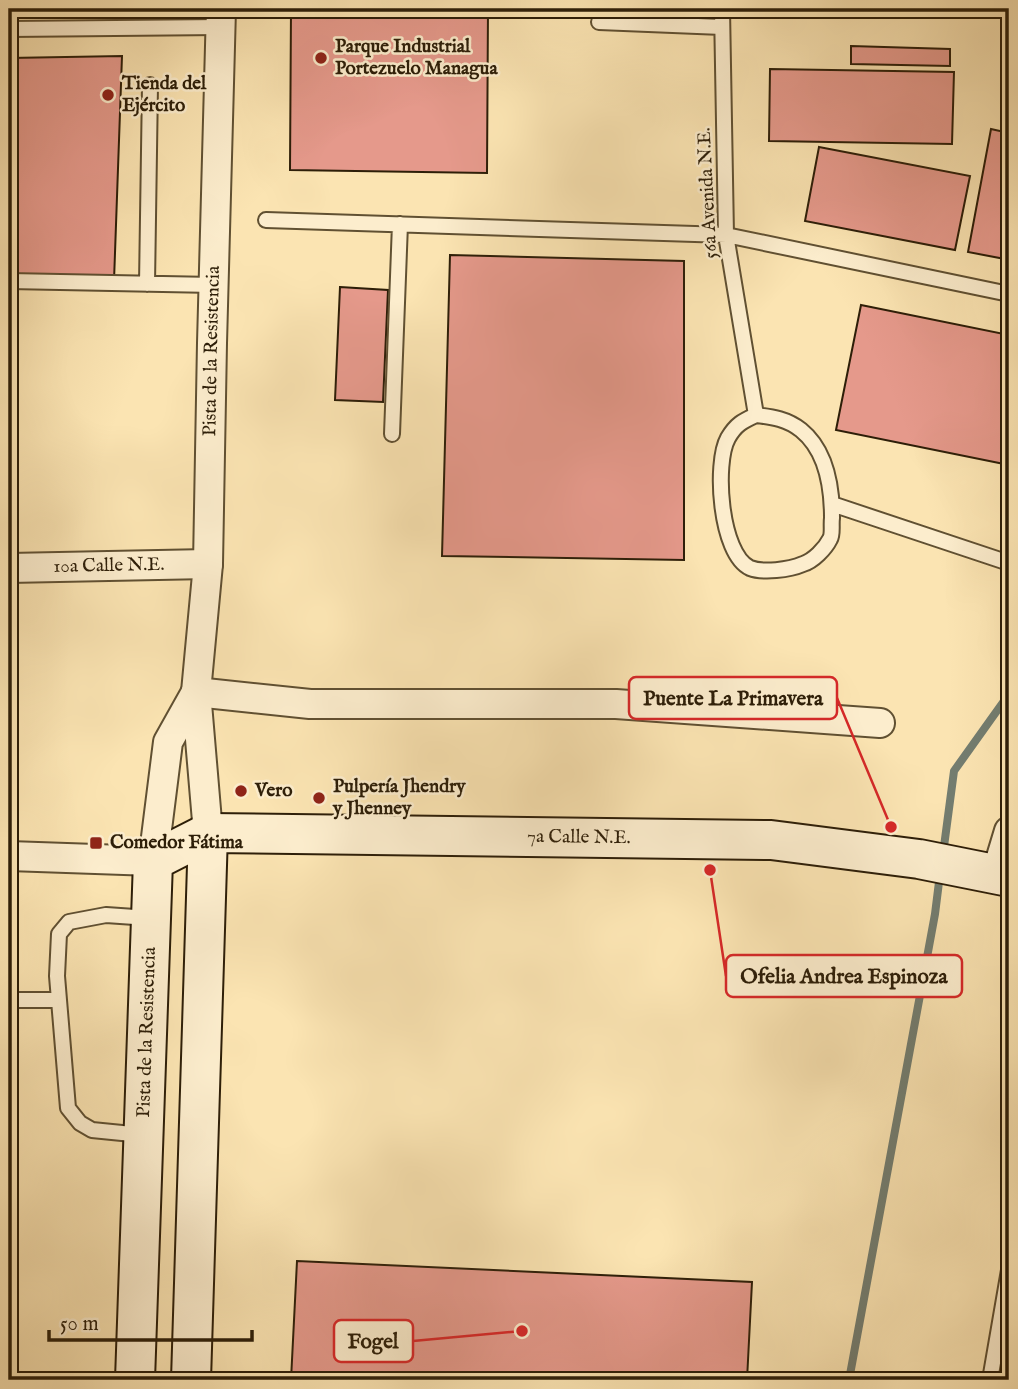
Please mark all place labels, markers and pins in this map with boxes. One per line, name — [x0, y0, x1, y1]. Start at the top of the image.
place label: Parque Industrial Portezuelo Managua — [335, 35, 498, 81]
marker: Parque Industrial Portezuelo Managua — [313, 50, 329, 66]
place label: Tienda del Ejército — [121, 72, 207, 118]
marker: Tienda del Ejército — [100, 87, 116, 103]
callout: Puente La Primavera — [629, 677, 837, 719]
place label: Pulpería Jhendry y Jhenney — [332, 775, 466, 821]
place label: Vero — [254, 779, 292, 803]
marker: Vero — [233, 783, 249, 799]
marker: Pulpería Jhendry y Jhenney — [311, 790, 327, 806]
place label: Comedor Fátima — [110, 831, 244, 855]
marker: Comedor Fátima — [88, 835, 104, 851]
callout: Ofelia Andrea Espinoza — [726, 955, 962, 997]
callout: Fogel — [334, 1320, 413, 1362]

